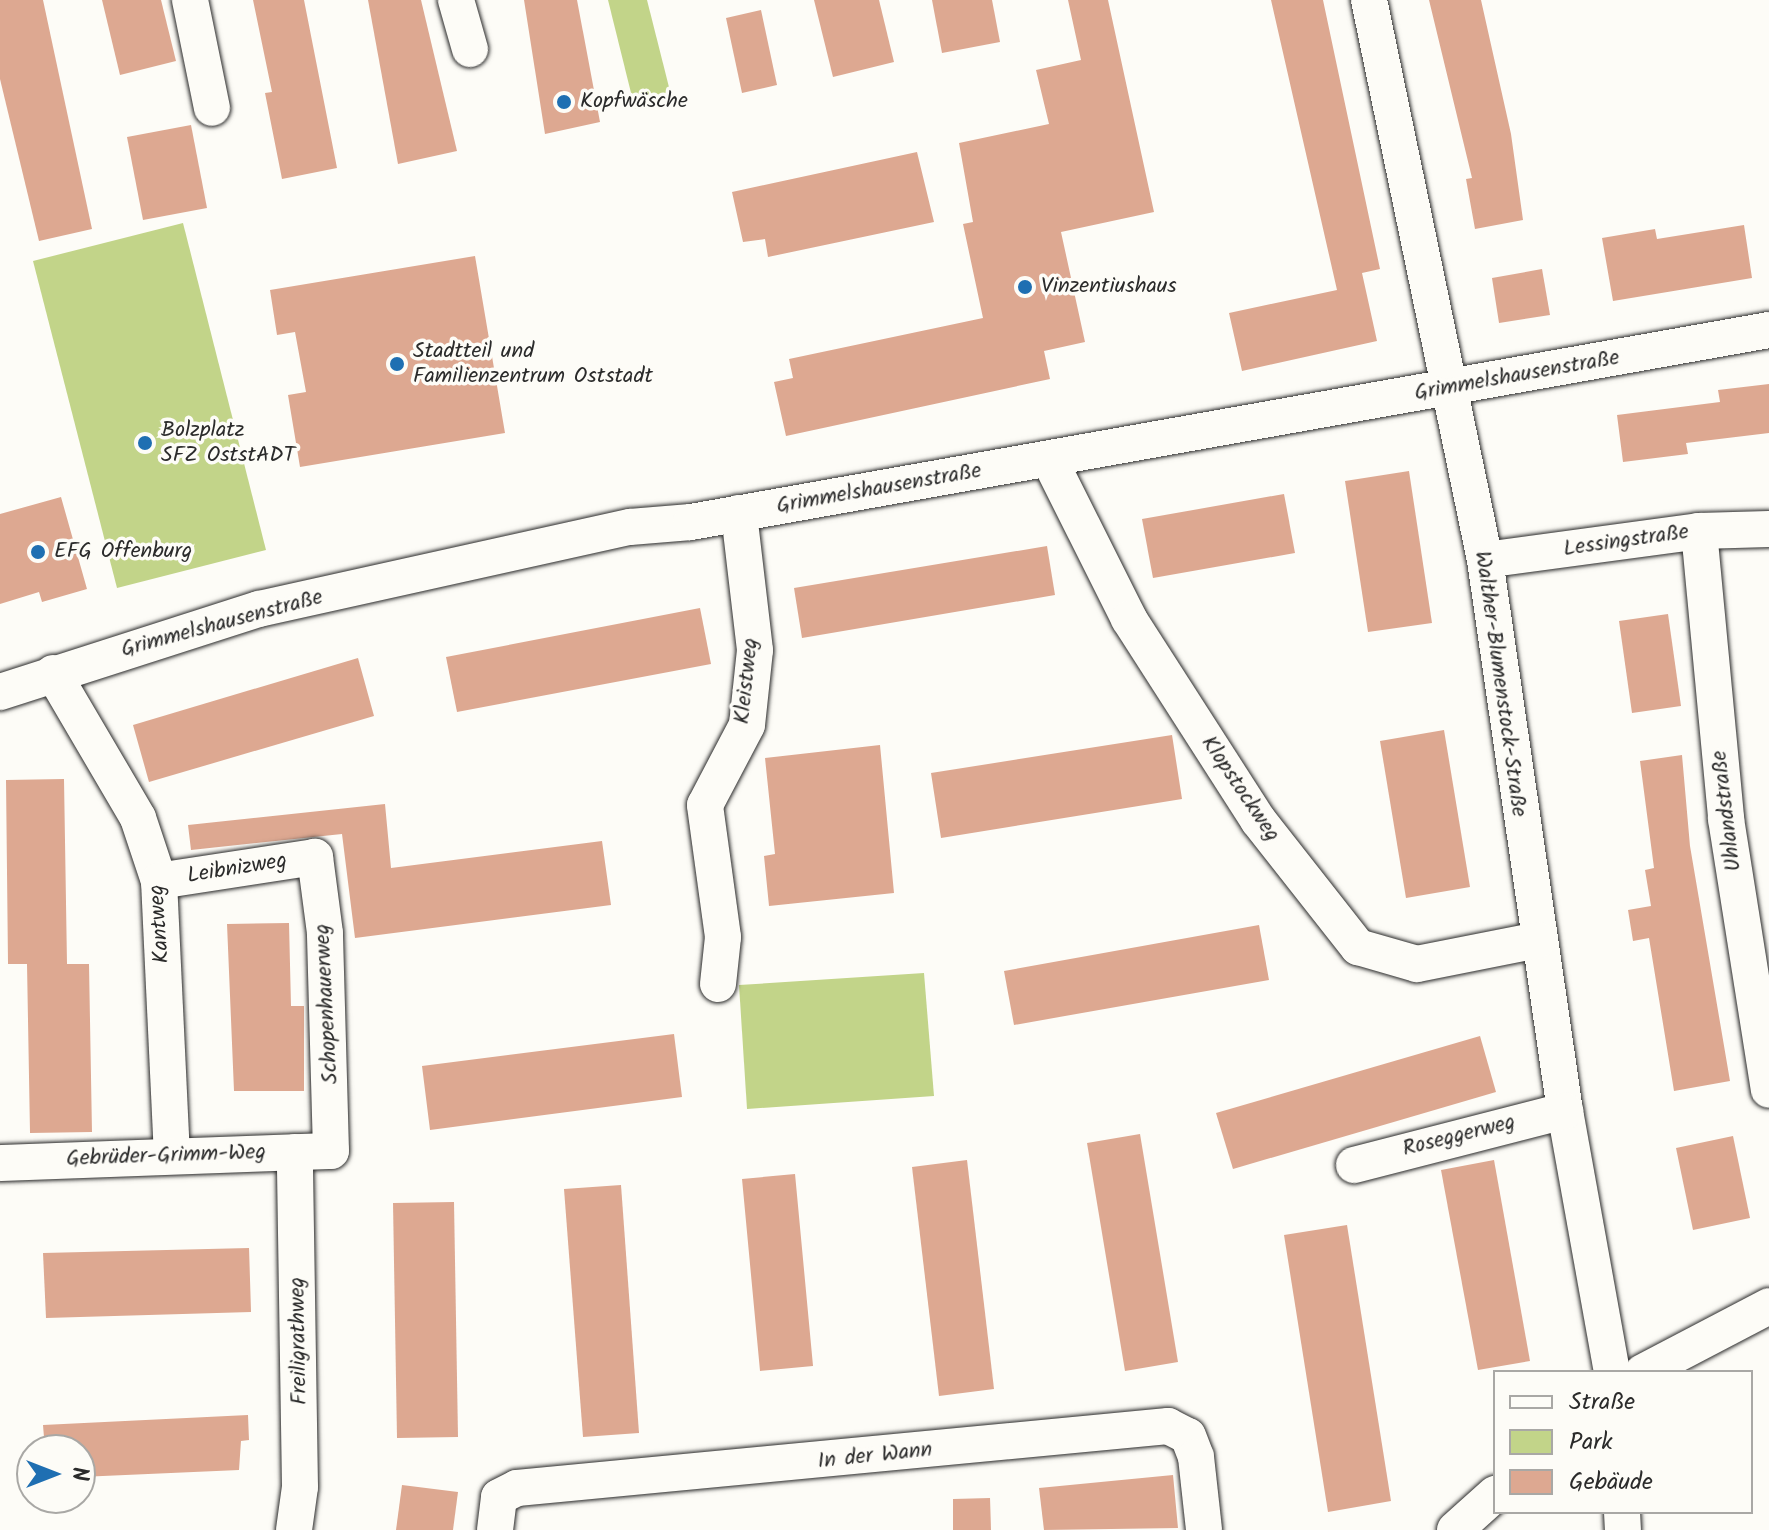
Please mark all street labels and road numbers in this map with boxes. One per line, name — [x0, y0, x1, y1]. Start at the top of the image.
street label: Grimmelshausenstraße — [1412, 345, 1622, 407]
street label: Grimmelshausenstraße — [774, 458, 984, 520]
street label: Lessingstraße — [1562, 519, 1690, 563]
street label: Walther-Blumenstock-Straße — [1468, 549, 1532, 819]
street label: Grimmelshausenstraße — [118, 584, 326, 664]
street label: Kleistweg — [729, 637, 765, 725]
street label: Klopstockweg — [1195, 731, 1285, 847]
street label: Uhlandstraße — [1706, 749, 1748, 873]
street label: Leibnizweg — [185, 848, 289, 890]
street label: Kantweg — [144, 884, 176, 964]
street label: Schopenhauerweg — [310, 923, 344, 1085]
street label: Roseggerweg — [1400, 1109, 1518, 1163]
street label: Gebrüder-Grimm-Weg — [66, 1139, 266, 1173]
street label: Freiligrathweg — [285, 1277, 313, 1405]
street label: In der Wann — [816, 1437, 934, 1475]

